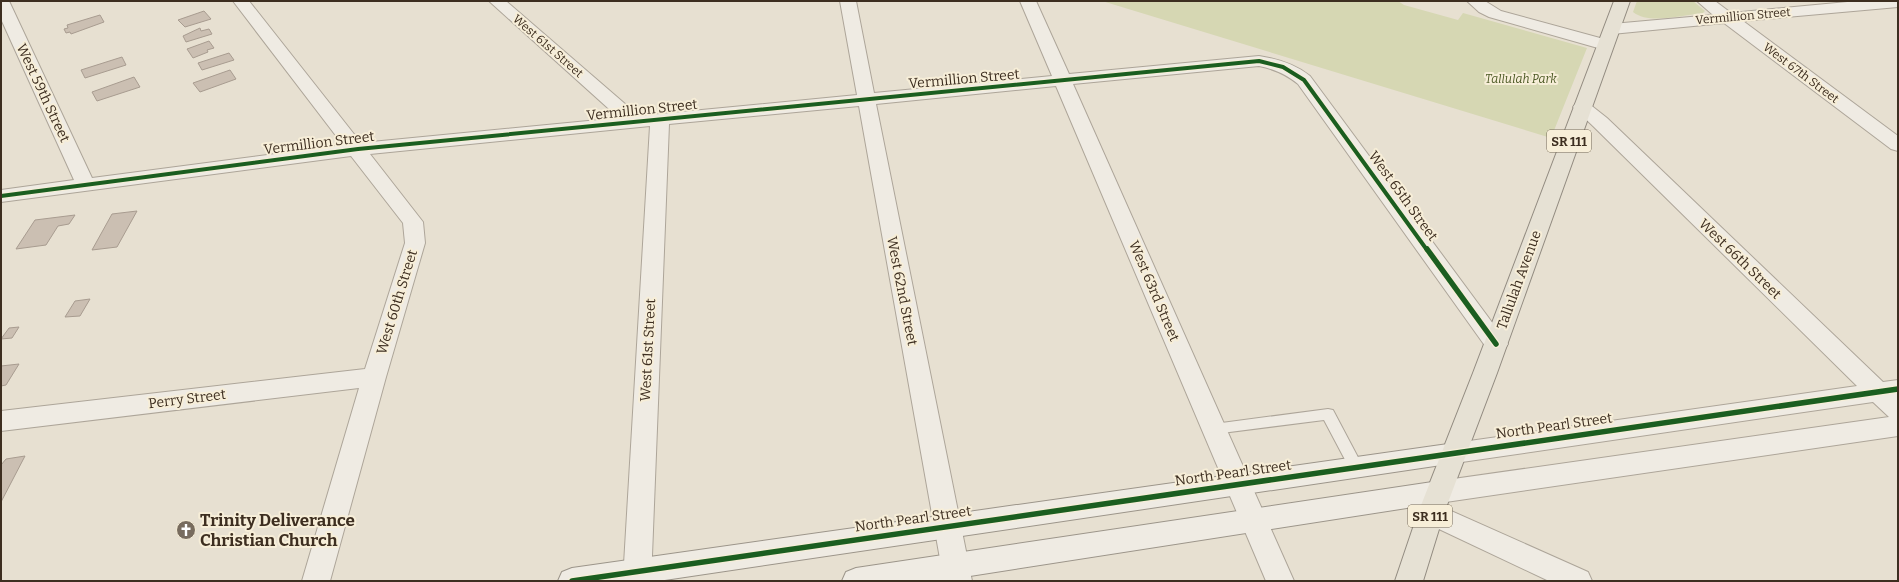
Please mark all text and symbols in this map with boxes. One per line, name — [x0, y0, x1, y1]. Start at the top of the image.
street label: Vermillion Street — [1695, 5, 1792, 27]
street label: West 61st Street — [510, 12, 587, 81]
street label: West 67th Street — [1760, 40, 1842, 106]
street label: West 59th Street — [13, 41, 73, 145]
street label: Vermillion Street — [908, 66, 1020, 92]
park label: Tallulah Park — [1485, 72, 1557, 86]
street label: Vermillion Street — [586, 96, 698, 124]
street label: Vermillion Street — [263, 128, 375, 158]
road number: SR 111 — [1547, 130, 1591, 152]
street label: West 65th Street — [1365, 148, 1441, 244]
street label: West 66th Street — [1695, 215, 1785, 303]
street label: Tallulah Avenue — [1493, 228, 1545, 332]
street label: West 62nd Street — [883, 235, 921, 347]
street label: West 63rd Street — [1125, 238, 1183, 344]
street label: West 60th Street — [373, 248, 421, 356]
street label: West 61st Street — [637, 298, 659, 402]
street label: Perry Street — [147, 386, 227, 412]
street label: North Pearl Street — [1495, 409, 1613, 443]
street label: North Pearl Street — [1174, 456, 1292, 490]
street label: North Pearl Street — [854, 502, 972, 536]
road number: SR 111 — [1408, 505, 1452, 527]
place label: Trinity Deliverance Christian Church — [200, 510, 355, 551]
church icon: Trinity Deliverance Christian Church — [175, 519, 197, 541]

